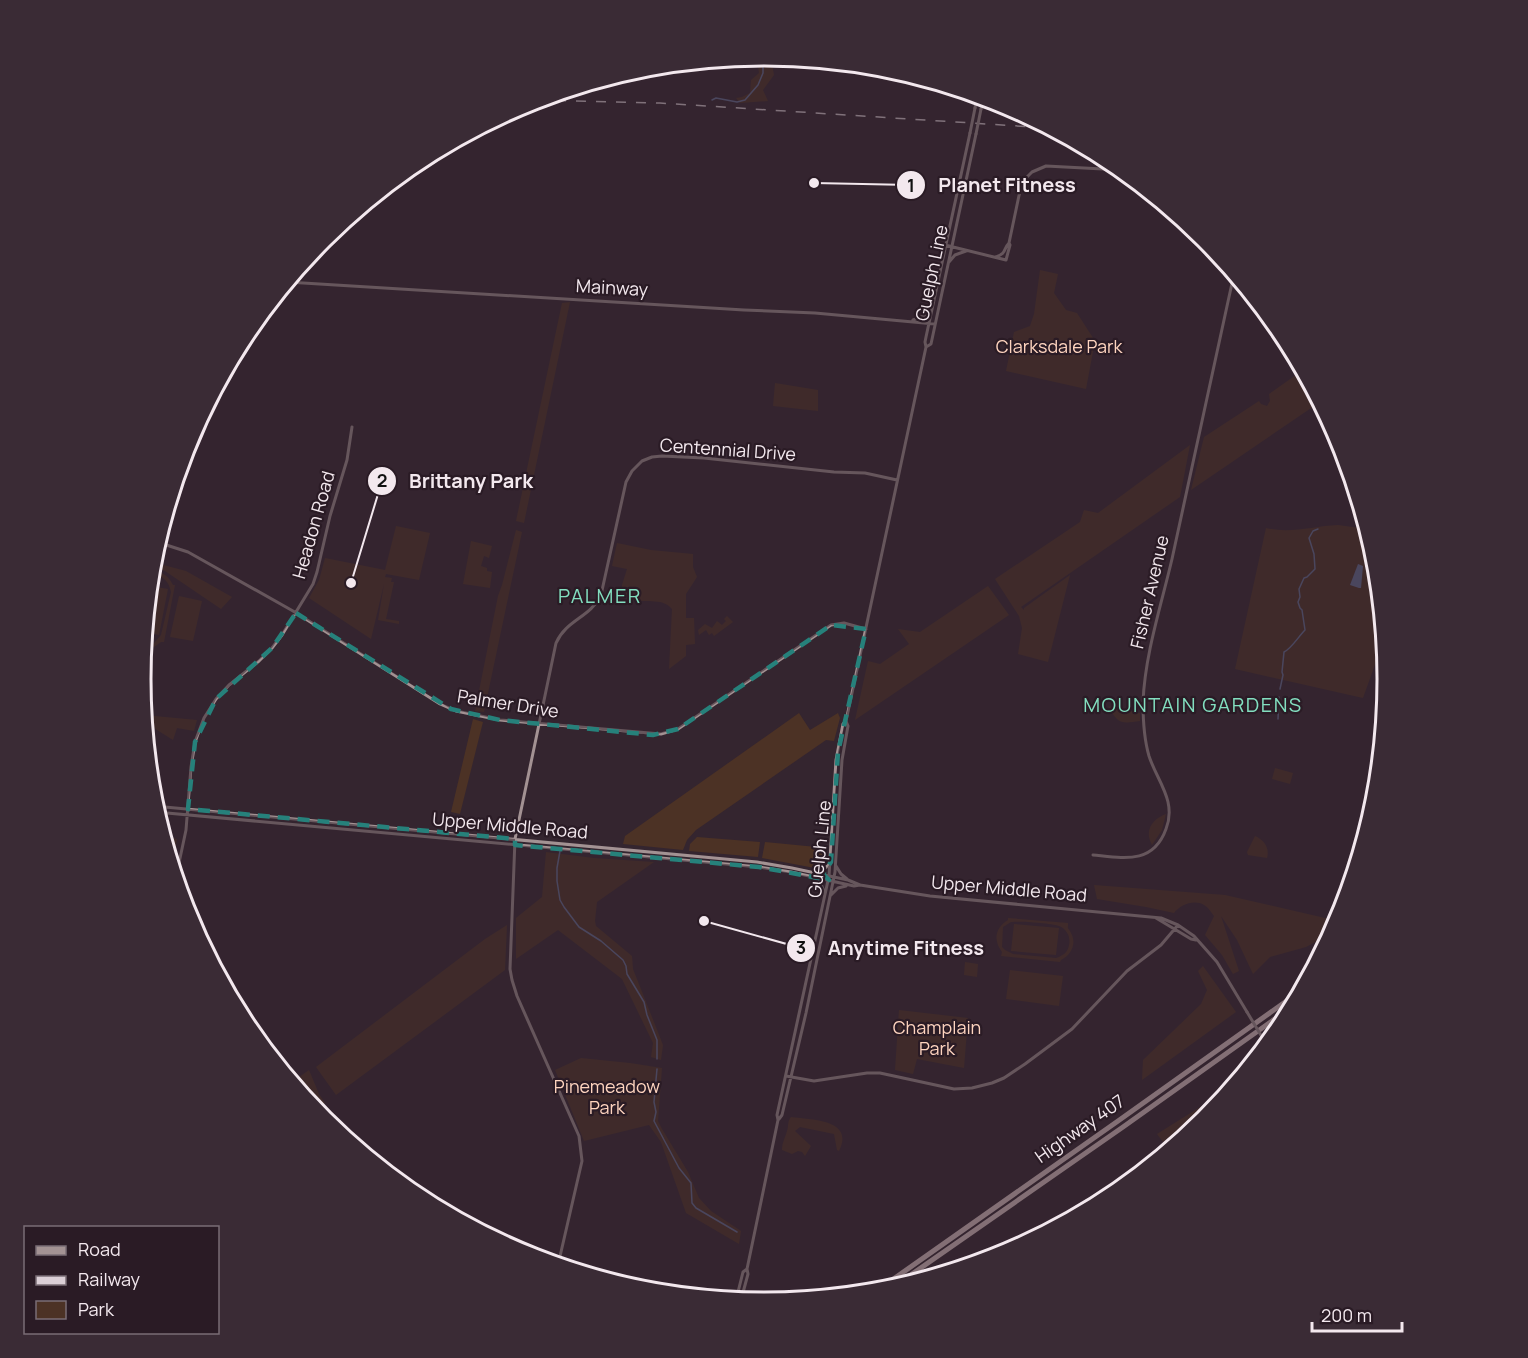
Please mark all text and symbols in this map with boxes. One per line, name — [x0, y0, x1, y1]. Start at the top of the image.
callout: Planet Fitness — [896, 166, 1088, 204]
text: Planet Fitness — [938, 171, 1076, 198]
text: 1 — [907, 173, 915, 197]
street label: Guelph Line — [909, 223, 953, 323]
street label: Mainway — [575, 273, 649, 301]
park label: Clarksdale Park — [996, 334, 1123, 358]
street label: Centennial Drive — [659, 432, 797, 466]
callout: Brittany Park — [367, 462, 545, 500]
text: Brittany Park — [409, 467, 534, 494]
street label: Headon Road — [286, 468, 340, 581]
text: 2 — [377, 468, 387, 492]
street label: Fisher Avenue — [1124, 533, 1174, 651]
district label: PALMER — [558, 582, 642, 609]
street label: Palmer Drive — [456, 683, 561, 723]
district label: MOUNTAIN GARDENS — [1083, 691, 1303, 718]
street label: Guelph Line — [802, 799, 836, 899]
street label: Upper Middle Road — [431, 806, 589, 844]
street label: Upper Middle Road — [930, 869, 1088, 907]
callout: Anytime Fitness — [786, 929, 996, 967]
text: Anytime Fitness — [828, 934, 984, 961]
text: 3 — [796, 935, 806, 959]
park label: Champlain Park — [893, 1015, 981, 1060]
park label: Pinemeadow Park — [554, 1074, 660, 1119]
street label: Highway 407 — [1030, 1088, 1129, 1168]
legend — [24, 1226, 219, 1334]
text: Road — [78, 1237, 121, 1261]
text: Railway — [78, 1267, 140, 1291]
scale bar — [1312, 1295, 1402, 1333]
text: Park — [78, 1297, 115, 1321]
text: 200 m — [1321, 1303, 1372, 1327]

